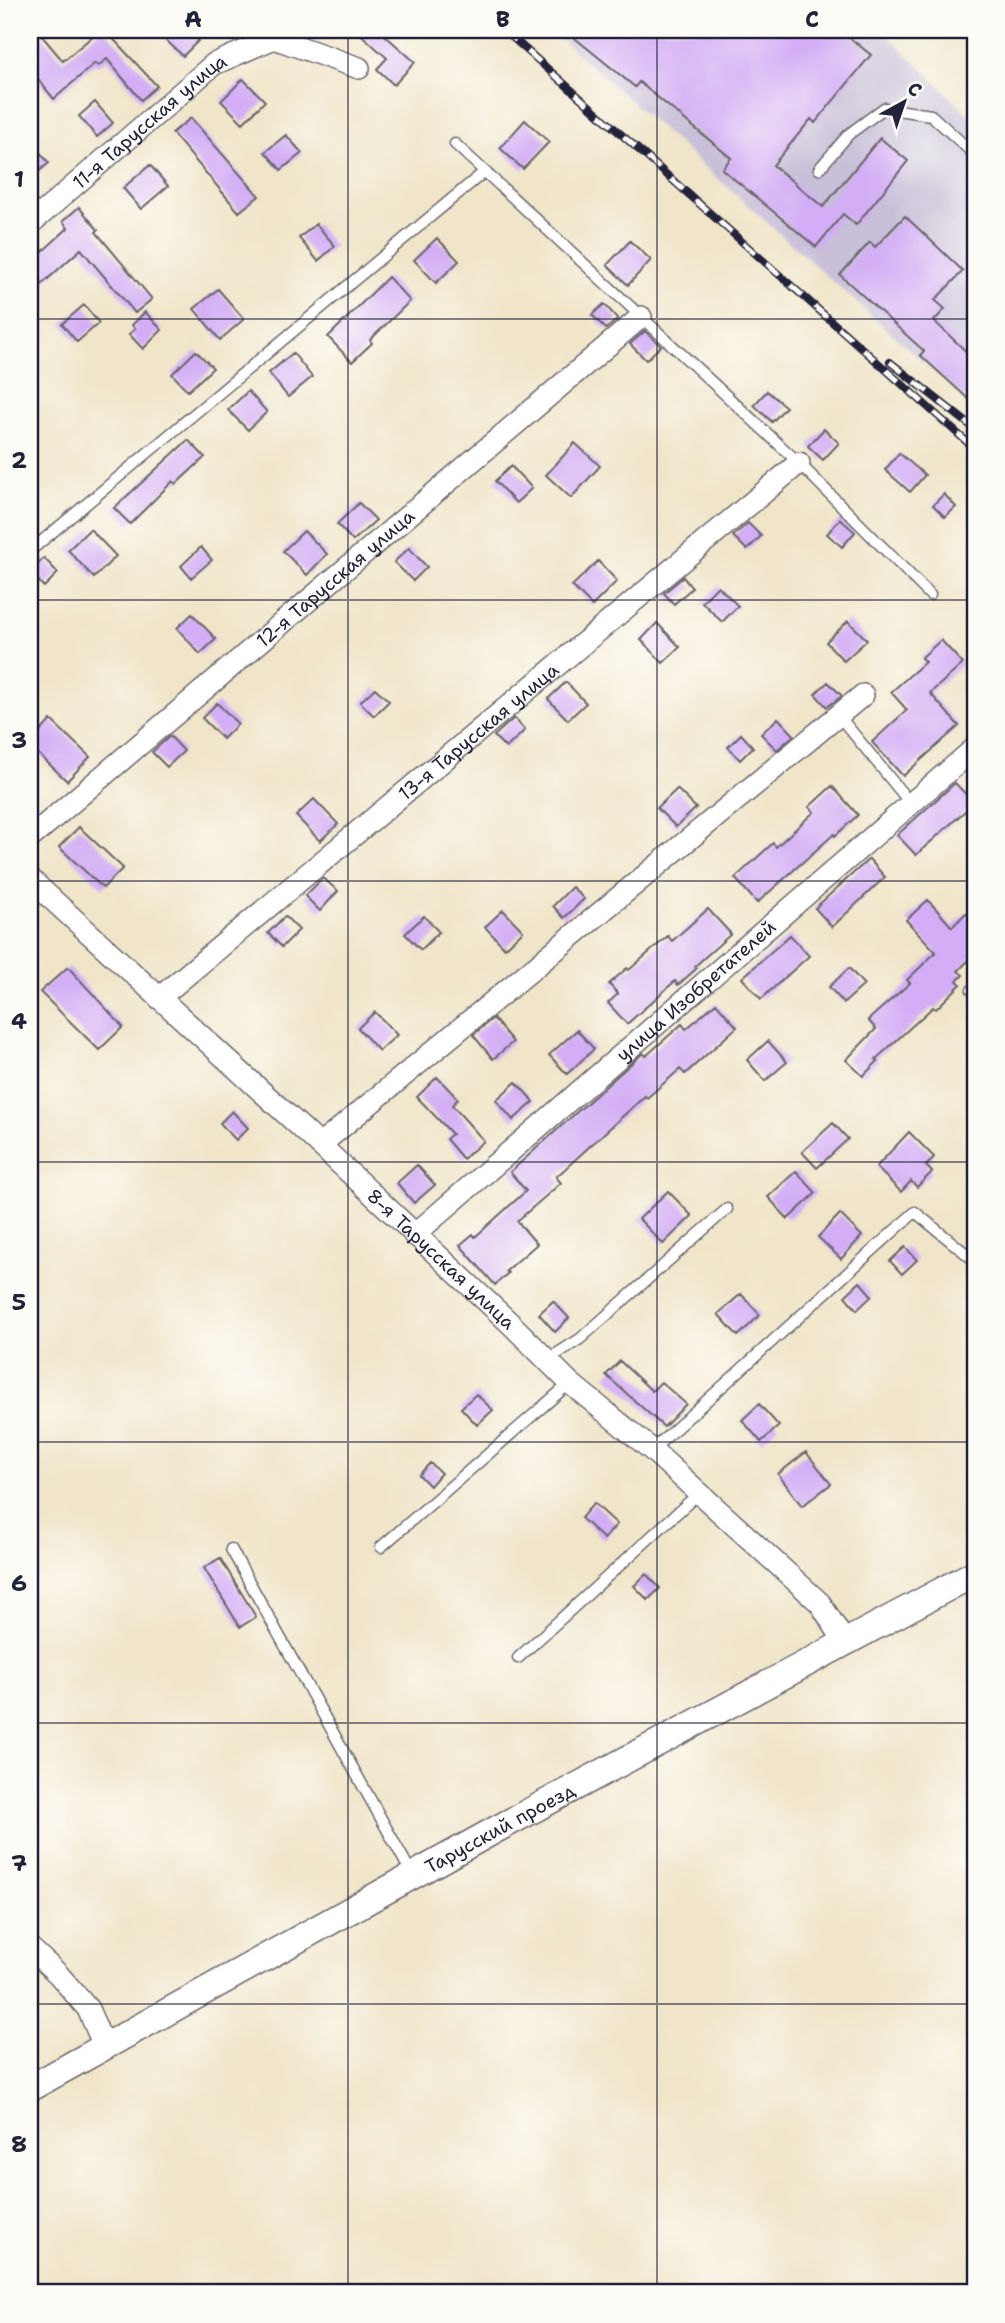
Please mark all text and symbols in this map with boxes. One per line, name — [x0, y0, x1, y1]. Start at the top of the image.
text: A — [184, 4, 202, 34]
text: B — [496, 4, 510, 34]
text: C — [805, 4, 819, 34]
street label: 11-я Тарусская улица — [67, 48, 231, 195]
north arrow — [869, 66, 939, 136]
text: С — [902, 76, 927, 103]
text: 1 — [14, 164, 24, 194]
text: 2 — [11, 445, 27, 475]
street label: 12-я Тарусская улица — [251, 503, 420, 653]
street label: 13-я Тарусская улица — [393, 657, 564, 806]
text: 3 — [11, 725, 27, 755]
street label: улица Изобретателей — [611, 915, 781, 1067]
text: 4 — [11, 1006, 27, 1036]
street label: 8-я Тарусская улица — [362, 1184, 521, 1335]
text: 5 — [12, 1287, 26, 1317]
text: 6 — [11, 1568, 27, 1598]
street label: Тарусский проезд — [421, 1777, 579, 1879]
text: 7 — [11, 1848, 27, 1878]
text: 8 — [11, 2129, 27, 2159]

